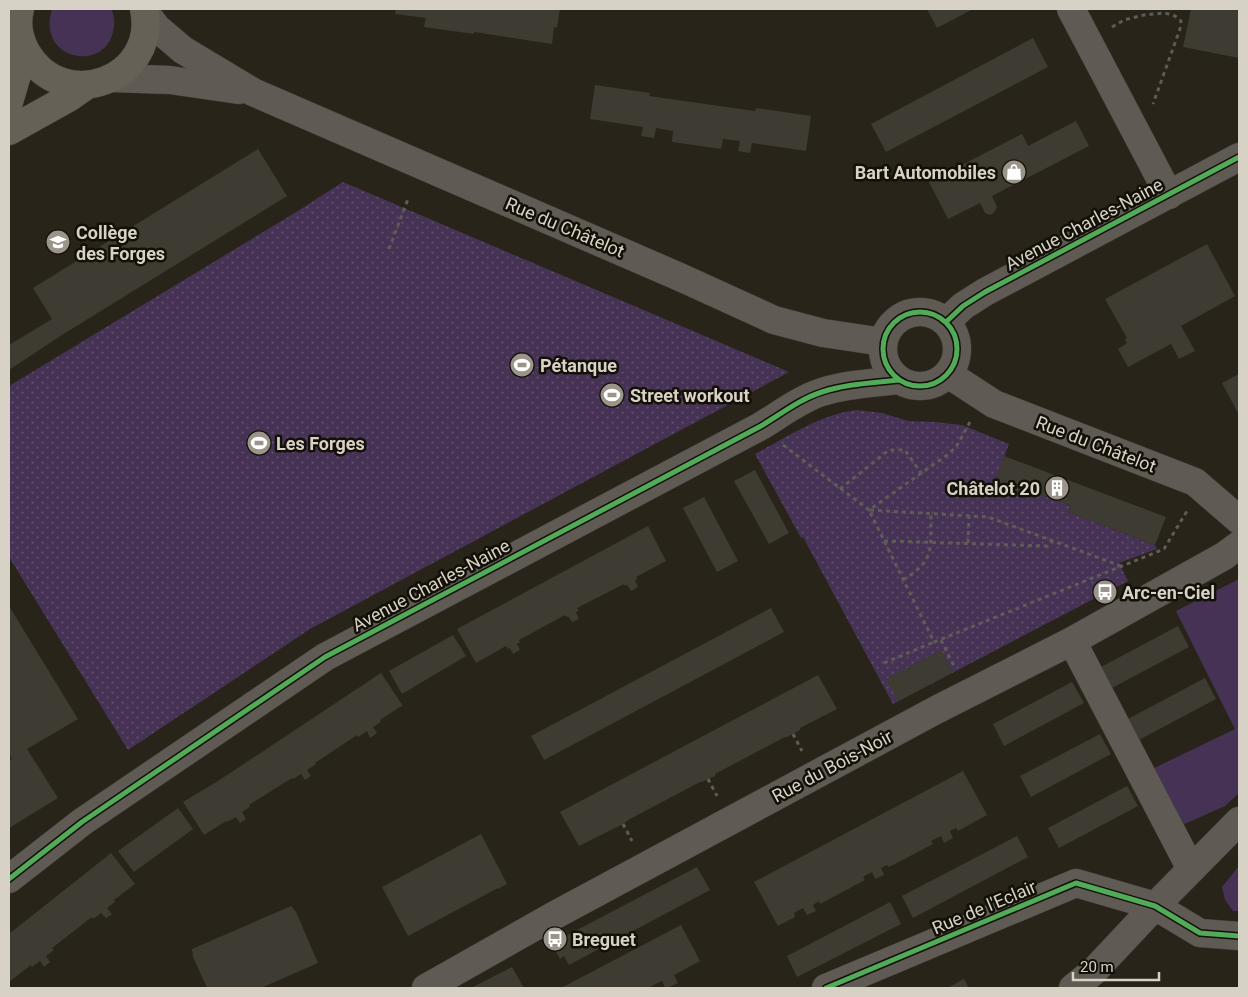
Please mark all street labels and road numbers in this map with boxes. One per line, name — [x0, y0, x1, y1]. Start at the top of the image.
street label: Avenue Charles-Naine — [1002, 174, 1166, 274]
street label: Rue du Châtelot — [502, 193, 628, 262]
street label: Rue du Châtelot — [1033, 411, 1159, 477]
street label: Avenue Charles-Naine — [349, 535, 513, 635]
street label: Rue du Bois-Noir — [768, 725, 896, 807]
street label: Rue de l'Eclair — [929, 876, 1039, 938]

